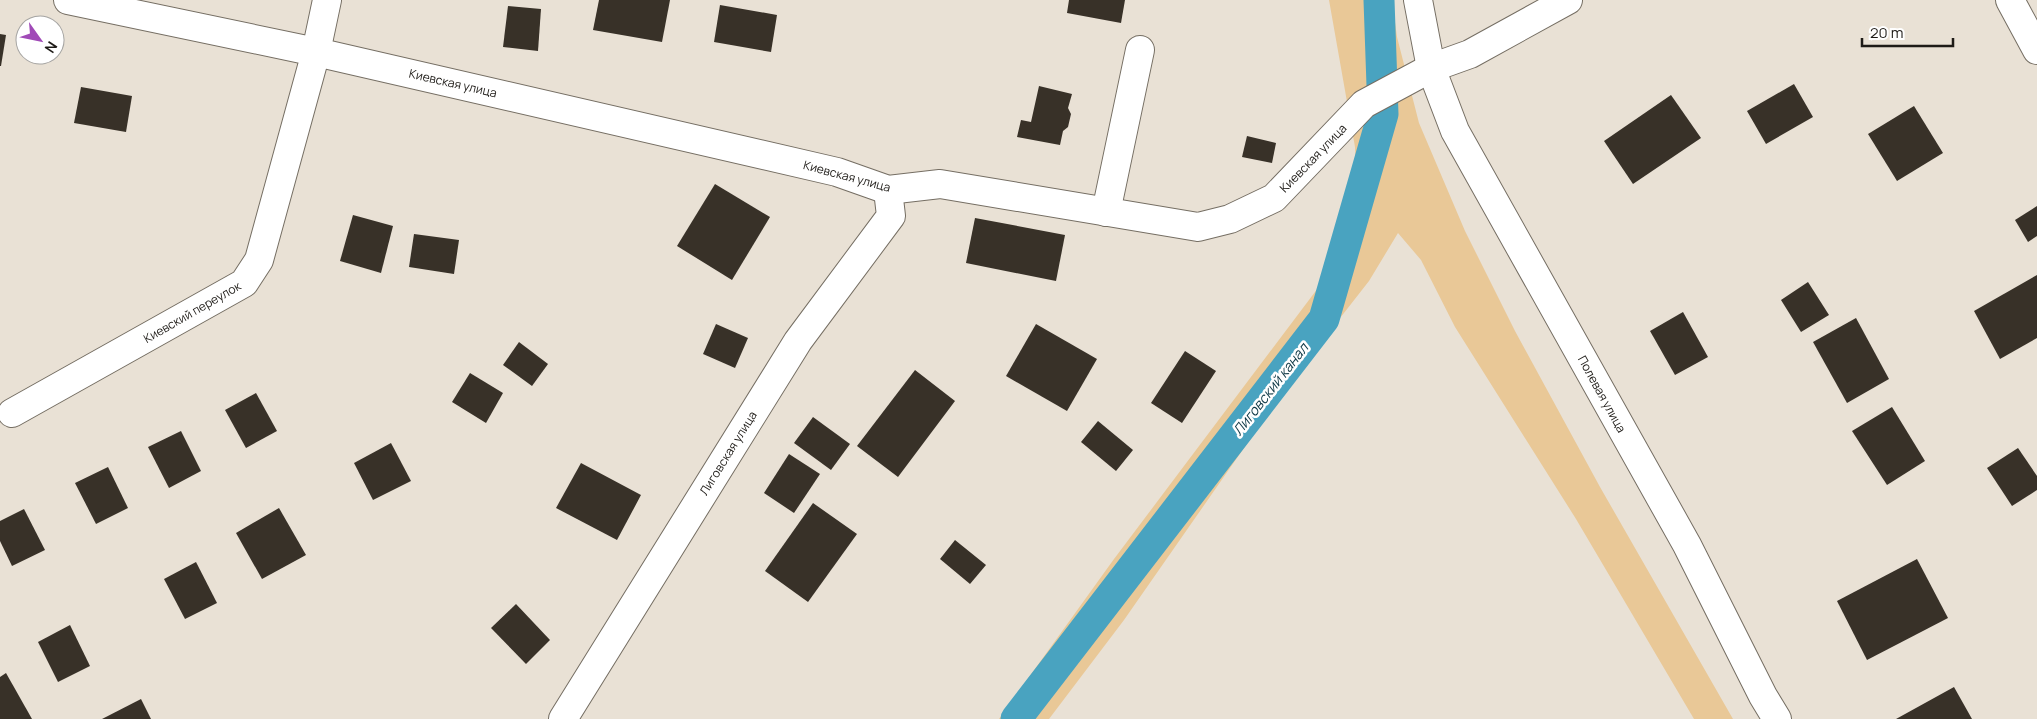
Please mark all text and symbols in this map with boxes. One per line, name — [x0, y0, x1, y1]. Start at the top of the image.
north arrow — [15, 15, 65, 65]
scale bar — [1862, 15, 1953, 47]
text: 20 m — [1870, 22, 1903, 43]
text: N — [41, 38, 62, 57]
street label: Киевская улица — [407, 65, 499, 101]
street label: Киевская улица — [1276, 120, 1350, 196]
street label: Киевская улица — [802, 156, 892, 196]
street label: Киевский переулок — [140, 277, 245, 347]
water label: Лиговский канал — [1228, 338, 1313, 439]
street label: Полевая улица — [1574, 353, 1630, 435]
street label: Лиговская улица — [695, 408, 761, 498]

